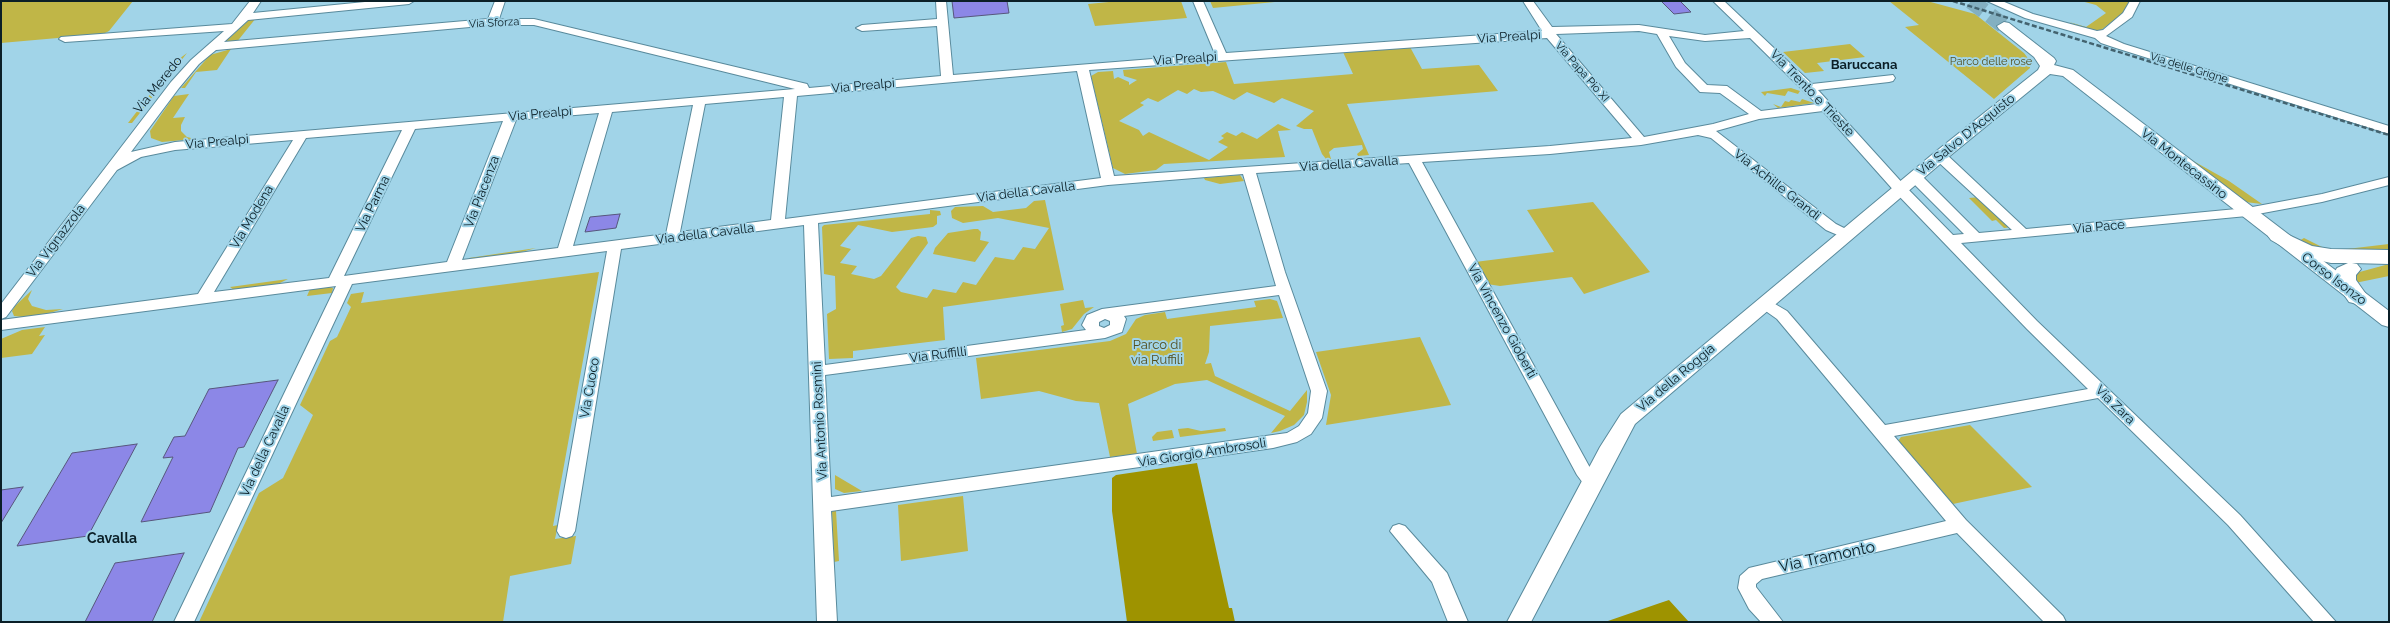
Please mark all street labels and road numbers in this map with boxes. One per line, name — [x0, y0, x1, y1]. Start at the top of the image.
street label: Via Sforza — [468, 15, 520, 31]
street label: Via Prealpi — [1477, 27, 1541, 47]
street label: Via Papa Pio XI — [1552, 39, 1612, 105]
street label: Via Trento e Trieste — [1767, 46, 1857, 140]
street label: Via Prealpi — [1153, 49, 1217, 69]
street label: Via delle Grigne — [2148, 50, 2230, 86]
street label: Via Meredo — [130, 53, 186, 117]
street label: Via Prealpi — [831, 75, 895, 97]
street label: Via Salvo D'Acquisto — [1914, 91, 2018, 179]
street label: Via Prealpi — [508, 103, 572, 125]
street label: Via Montecassino — [2138, 125, 2230, 203]
street label: Via Prealpi — [185, 131, 249, 153]
street label: Via Achille Grandi — [1731, 146, 1823, 224]
street label: Via della Cavalla — [1299, 153, 1399, 175]
street label: Via Piacenza — [461, 154, 503, 230]
street label: Via Parma — [353, 173, 393, 235]
street label: Via della Cavalla — [976, 178, 1076, 206]
street label: Via Modena — [227, 182, 277, 252]
street label: Via Vignazzola — [23, 201, 89, 281]
street label: Via Pace — [2072, 217, 2126, 237]
street label: Via della Cavalla — [655, 220, 755, 248]
street label: Corso Isonzo — [2298, 250, 2370, 308]
street label: Via Vincenzo Gioberti — [1464, 261, 1540, 381]
street label: Via della Roggia — [1634, 341, 1718, 415]
street label: Via Ruffilli — [908, 344, 968, 366]
street label: Via Cuoco — [577, 356, 603, 420]
street label: Via Antonio Rosmini — [809, 361, 831, 481]
street label: Via Zara — [2092, 382, 2138, 428]
street label: Via della Cavalla — [237, 403, 293, 499]
street label: Via Giorgio Ambrosoli — [1137, 435, 1267, 471]
street label: Via Tramonto — [1777, 537, 1877, 577]

